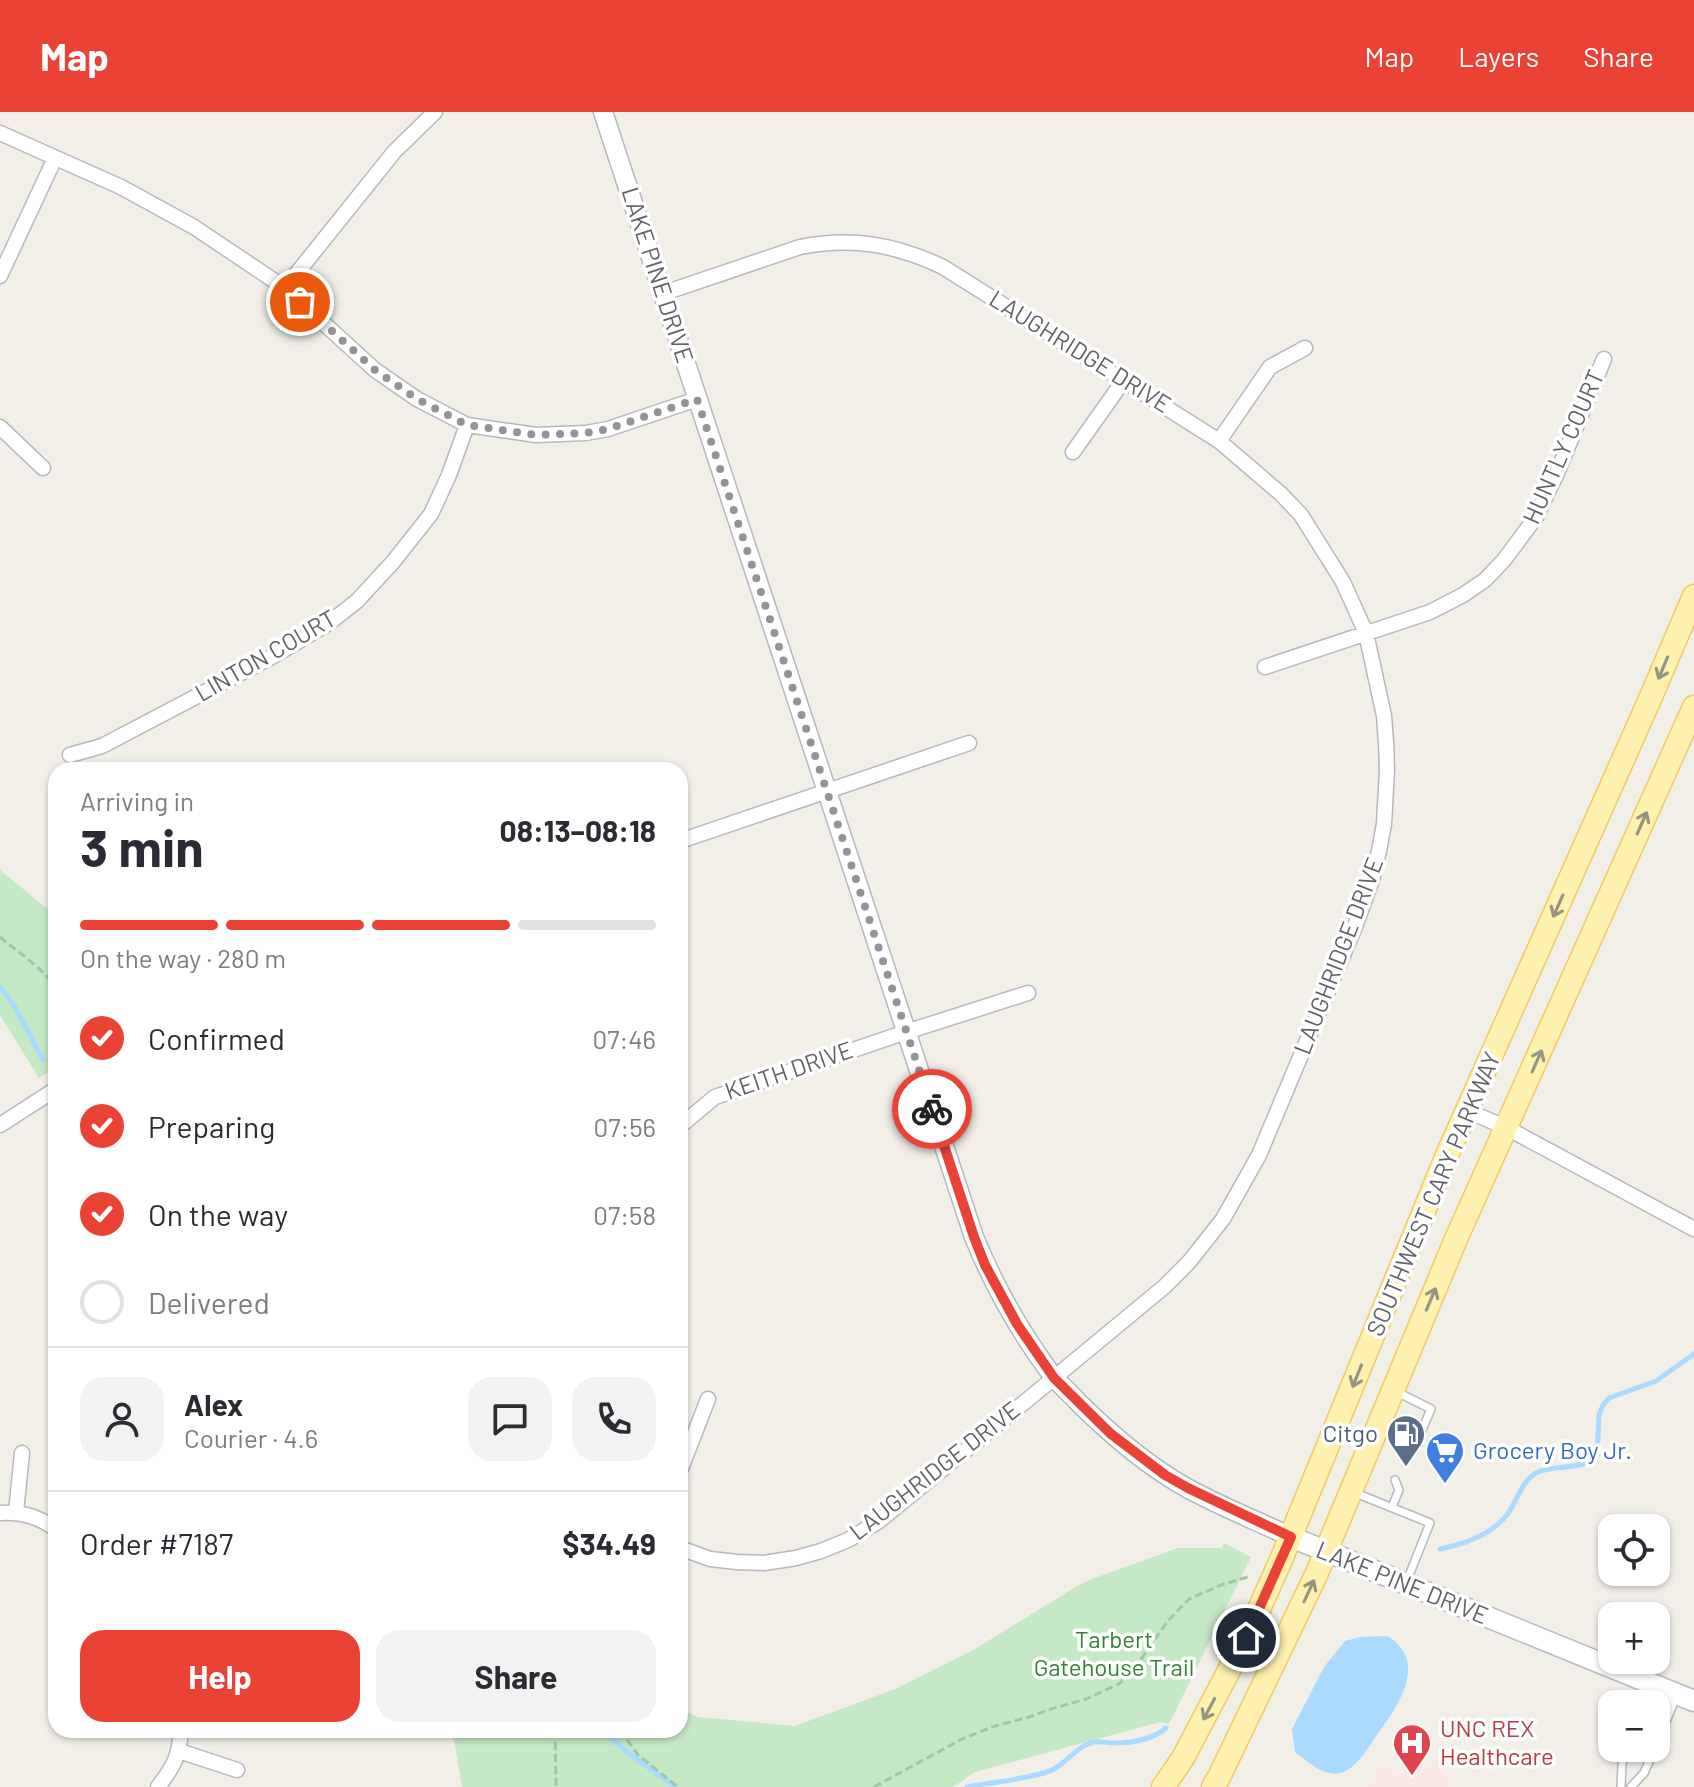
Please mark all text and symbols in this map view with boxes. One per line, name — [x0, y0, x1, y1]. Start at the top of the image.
text: Map — [40, 33, 109, 79]
text: Map — [1364, 39, 1414, 73]
text: Layers — [1458, 39, 1539, 73]
text: Share — [1583, 39, 1654, 73]
street label: LAKE PINE DRIVE — [616, 183, 700, 366]
pin — [266, 268, 334, 336]
icon: bag — [278, 280, 322, 324]
street label: LAUGHRIDGE DRIVE — [985, 283, 1177, 418]
street label: HUNTLY COURT — [1516, 365, 1610, 528]
street label: LINTON COURT — [190, 603, 341, 707]
one-way arrow — [1655, 655, 1670, 680]
text: Arriving in — [80, 785, 194, 816]
text: 08:13–08:18 — [500, 812, 656, 848]
one-way arrow — [1636, 812, 1651, 836]
text: 3 min — [80, 815, 204, 877]
street label: LAUGHRIDGE DRIVE — [1287, 853, 1388, 1058]
one-way arrow — [1550, 893, 1565, 918]
text: On the way · 280 m — [80, 942, 286, 973]
icon: check — [80, 1016, 124, 1060]
text: Confirmed — [148, 1020, 285, 1056]
text: 07:46 — [592, 1023, 656, 1054]
street label: KEITH DRIVE — [721, 1034, 856, 1105]
street label: SOUTHWEST CARY PARKWAY — [1360, 1047, 1506, 1340]
one-way arrow — [1530, 1049, 1545, 1074]
courier — [892, 1069, 972, 1149]
icon: bike — [910, 1087, 954, 1131]
icon: check — [80, 1104, 124, 1148]
text: Preparing — [148, 1108, 275, 1144]
text: 07:56 — [593, 1111, 656, 1142]
icon: check — [80, 1192, 124, 1236]
text: On the way — [148, 1196, 288, 1232]
text: 07:58 — [593, 1199, 656, 1230]
text: Delivered — [148, 1284, 270, 1320]
one-way arrow — [1425, 1287, 1440, 1312]
one-way arrow — [1349, 1363, 1363, 1388]
button: person — [80, 1377, 164, 1461]
button: chat — [468, 1377, 552, 1461]
button: phone — [572, 1377, 656, 1461]
text: Alex — [184, 1386, 243, 1422]
street label: LAUGHRIDGE DRIVE — [843, 1394, 1025, 1545]
fuel station icon: Citgo — [1385, 1413, 1427, 1468]
place label: Citgo — [1323, 1418, 1378, 1447]
text: Courier · 4.6 — [184, 1422, 318, 1453]
supermarket icon: Grocery Boy Jr. — [1424, 1430, 1466, 1485]
place label: Grocery Boy Jr. — [1473, 1435, 1632, 1464]
map controls — [1598, 1514, 1670, 1762]
button: locate — [1598, 1514, 1670, 1586]
text: Order #7187 — [80, 1525, 233, 1561]
text: $34.49 — [562, 1525, 656, 1561]
street label: LAKE PINE DRIVE — [1312, 1534, 1493, 1629]
one-way arrow — [1302, 1580, 1317, 1604]
button: + — [1598, 1602, 1670, 1674]
pin — [1212, 1604, 1280, 1672]
icon: home — [1224, 1616, 1268, 1660]
park label: Tarbert Gatehouse Trail — [1034, 1624, 1194, 1681]
button: Help — [80, 1630, 360, 1722]
button: Share — [376, 1630, 656, 1722]
button: − — [1598, 1690, 1670, 1762]
one-way arrow — [1201, 1696, 1217, 1720]
place label: UNC REX Healthcare — [1440, 1713, 1554, 1770]
hospital icon: UNC REX Healthcare — [1391, 1722, 1433, 1777]

